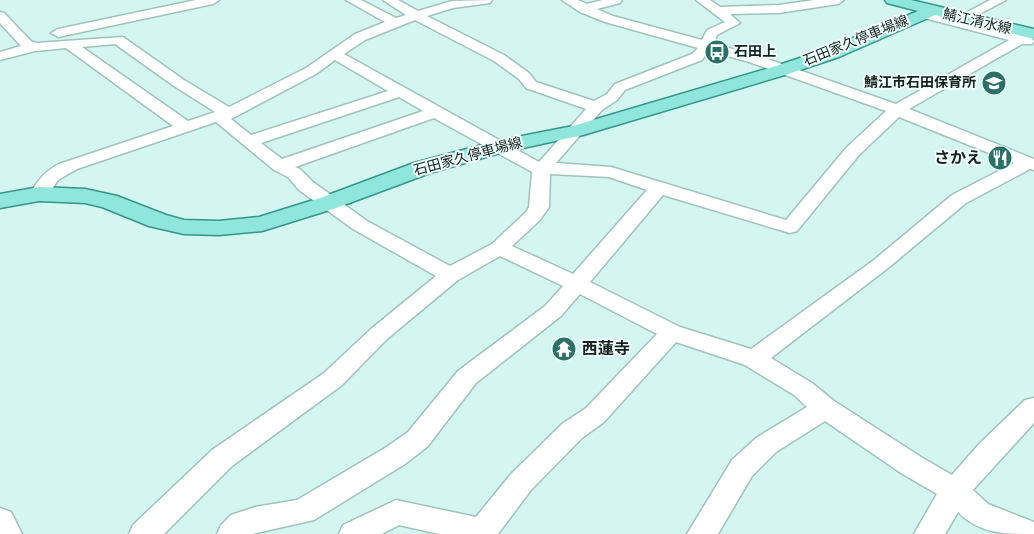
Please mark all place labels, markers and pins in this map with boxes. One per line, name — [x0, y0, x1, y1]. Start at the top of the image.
bus stop icon: 石田上 — [704, 39, 730, 65]
place label: 石田上 — [734, 42, 776, 62]
school or university icon: 鯖江市石田保育所 — [981, 70, 1007, 96]
place label: 鯖江市石田保育所 — [864, 73, 976, 93]
restaurant icon: さかえ — [987, 145, 1013, 171]
place label: さかえ — [934, 147, 982, 169]
temple icon: 西蓮寺 — [551, 336, 577, 362]
place label: 西蓮寺 — [582, 338, 630, 360]

